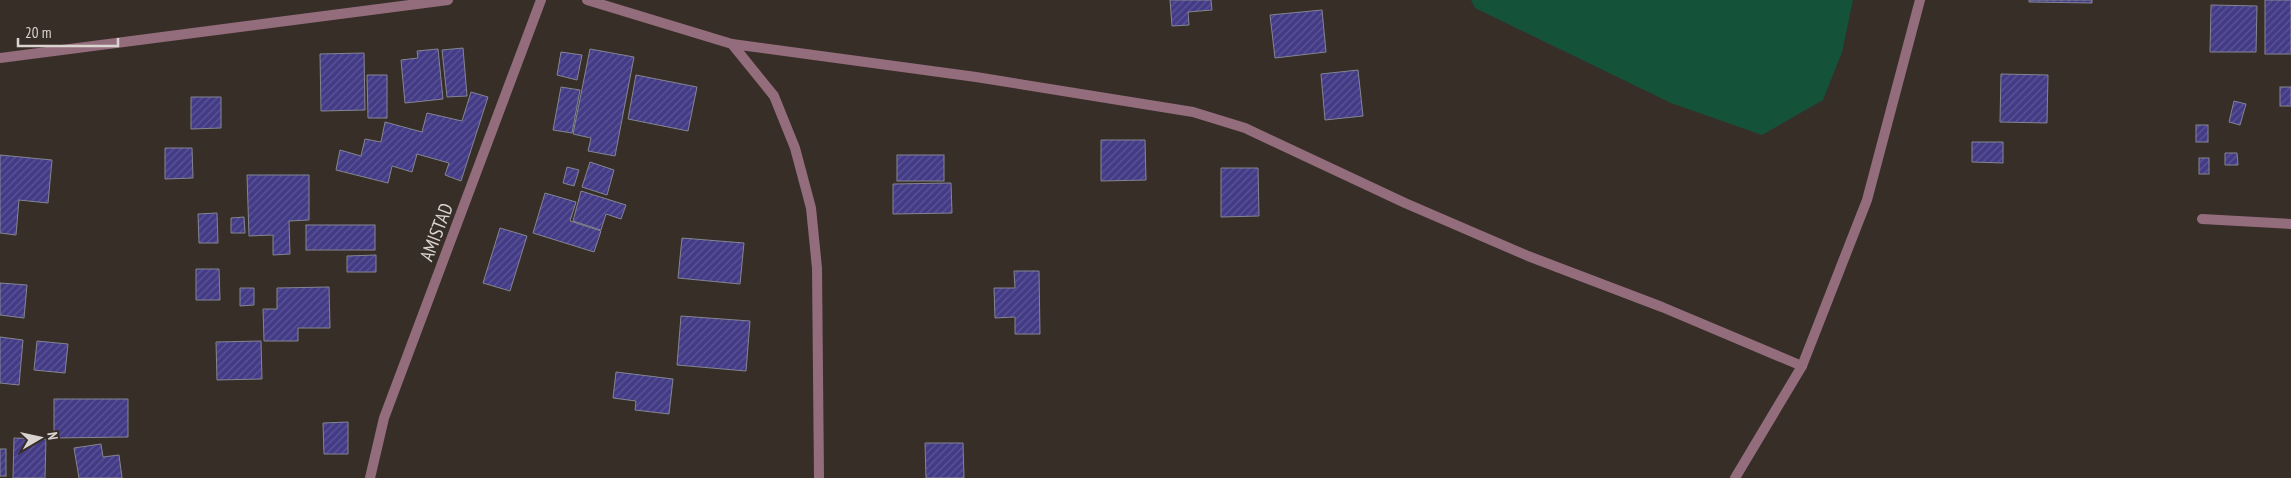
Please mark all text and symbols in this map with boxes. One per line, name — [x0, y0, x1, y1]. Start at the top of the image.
scale bar — [18, 15, 118, 47]
text: 20 m — [25, 23, 51, 42]
street label: AMISTAD — [414, 200, 458, 264]
north arrow — [15, 413, 65, 463]
text: N — [43, 431, 62, 441]

